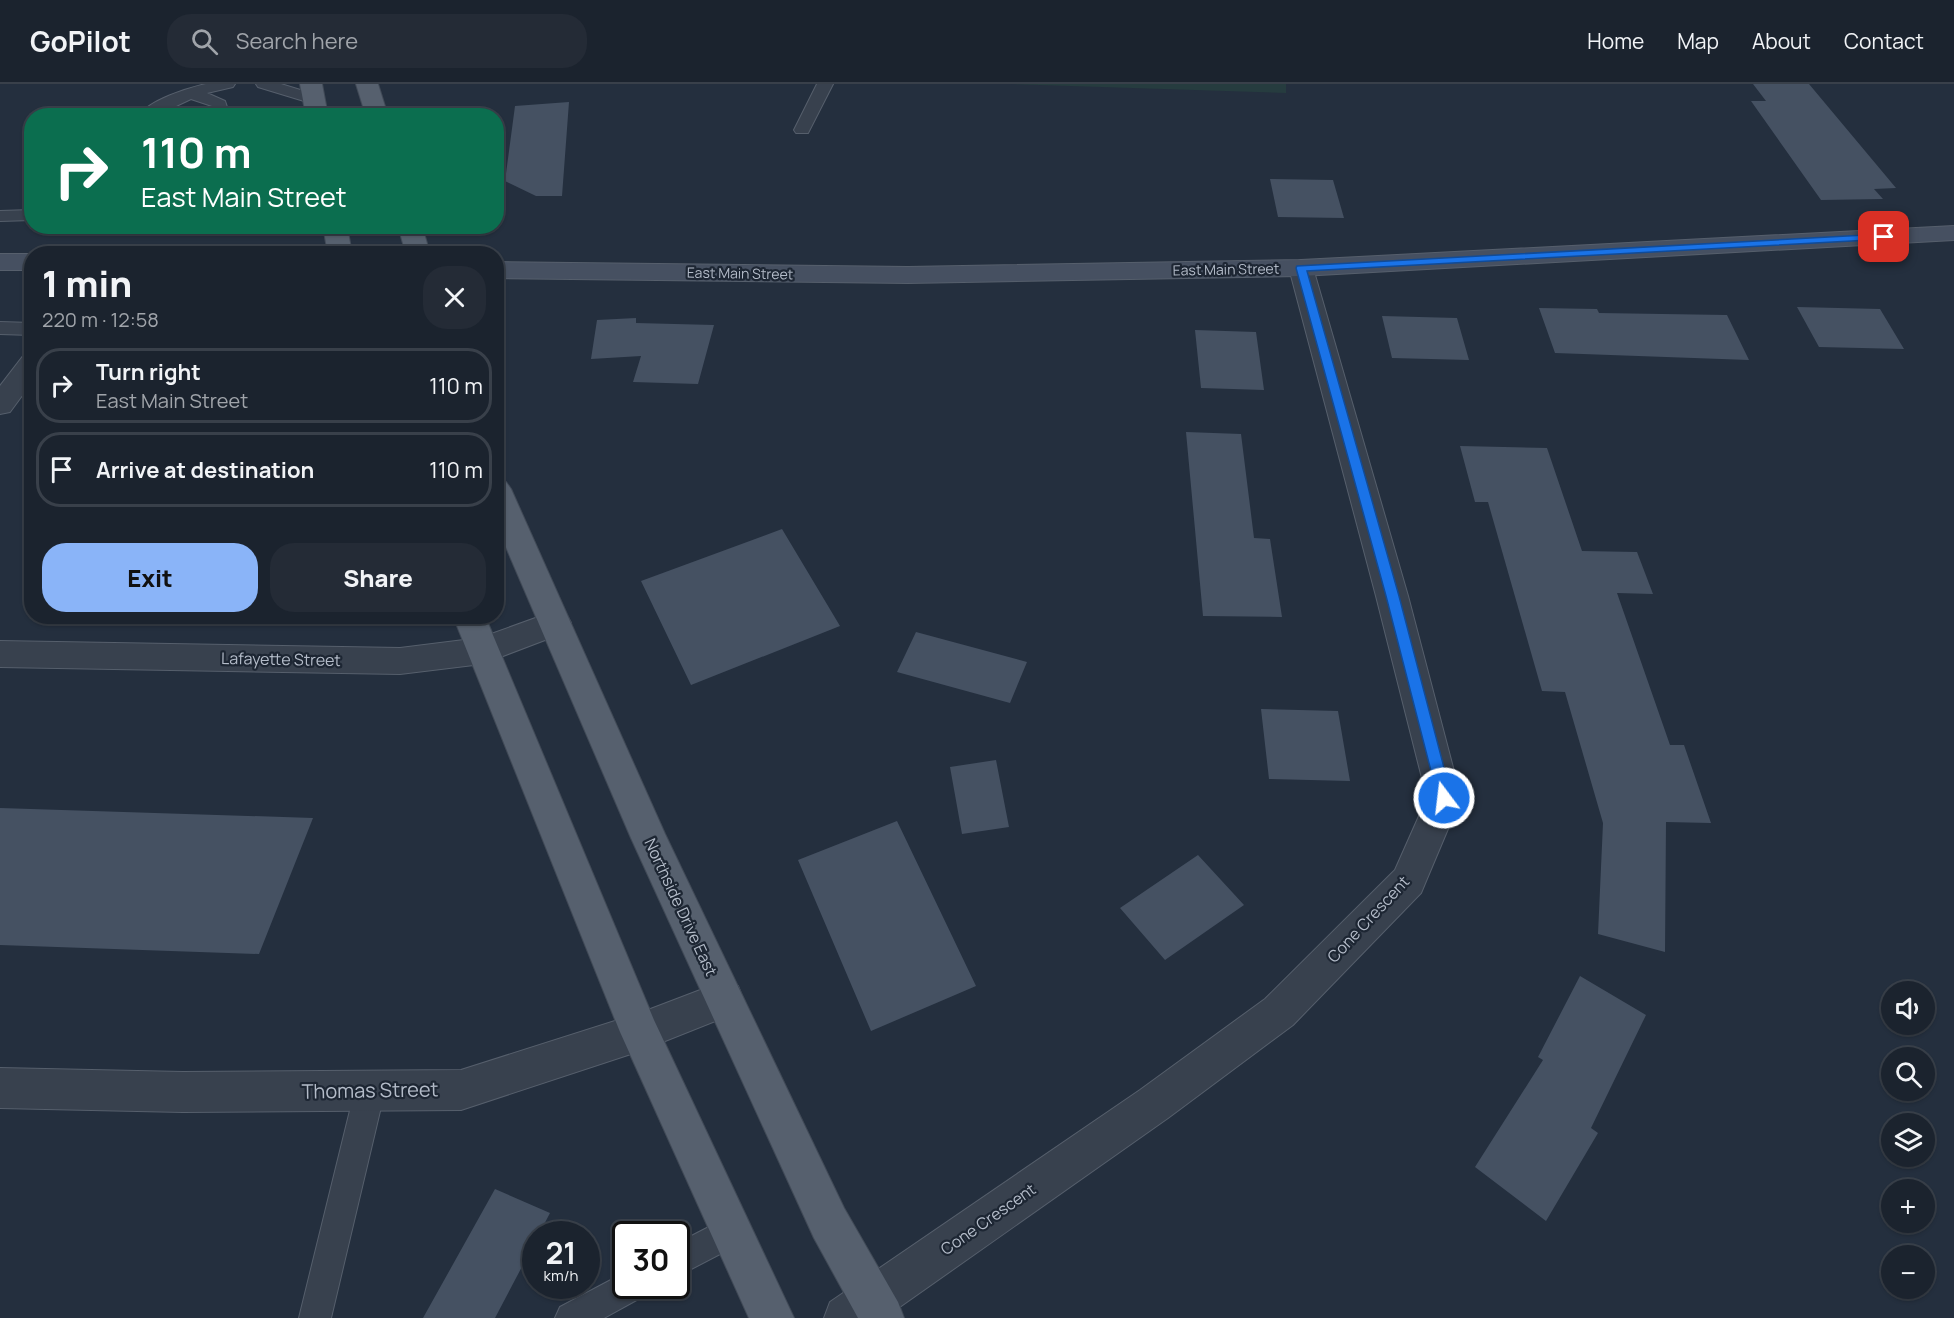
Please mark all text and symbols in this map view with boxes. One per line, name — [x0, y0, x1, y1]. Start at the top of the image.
search box — [167, 14, 587, 68]
text: GoPilot — [30, 22, 131, 60]
icon: search — [188, 25, 221, 58]
text: Search here — [236, 26, 358, 56]
text: Home — [1587, 27, 1644, 55]
text: Map — [1677, 27, 1719, 55]
text: About — [1752, 27, 1811, 55]
text: Contact — [1844, 27, 1924, 55]
text: 110 m — [141, 123, 252, 181]
icon: right — [42, 132, 120, 210]
text: East Main Street — [141, 178, 347, 215]
pin — [1858, 211, 1909, 262]
icon: arrive — [1867, 220, 1900, 253]
text: 1 min — [42, 259, 132, 308]
street label: East Main Street — [1173, 259, 1280, 279]
street label: East Main Street — [687, 263, 794, 283]
button: close — [423, 266, 486, 329]
text: 220 m · 12:58 — [42, 306, 159, 333]
text: Turn right — [96, 357, 201, 387]
icon: right — [45, 369, 78, 402]
text: 110 m — [429, 371, 483, 401]
text: East Main Street — [96, 387, 248, 414]
icon: arrive — [45, 453, 78, 486]
text: Arrive at destination — [96, 455, 314, 485]
text: 110 m — [429, 455, 483, 485]
button: Exit — [42, 543, 258, 612]
button: Share — [270, 543, 486, 612]
street label: Lafayette Street — [221, 647, 341, 671]
position arrow — [1412, 766, 1476, 830]
street label: Northside Drive East — [639, 835, 723, 979]
street label: Cone Crescent — [1322, 871, 1414, 967]
map controls — [1881, 981, 1935, 1299]
button: sound — [1881, 981, 1935, 1035]
button: search — [1881, 1047, 1935, 1101]
street label: Thomas Street — [301, 1075, 439, 1105]
button: layers — [1881, 1113, 1935, 1167]
street label: Cone Crescent — [936, 1178, 1040, 1260]
button: + — [1881, 1179, 1935, 1233]
speed limit sign: 30 — [612, 1221, 690, 1299]
text: 21 — [545, 1232, 577, 1273]
button: − — [1881, 1245, 1935, 1299]
text: km/h — [544, 1265, 578, 1286]

